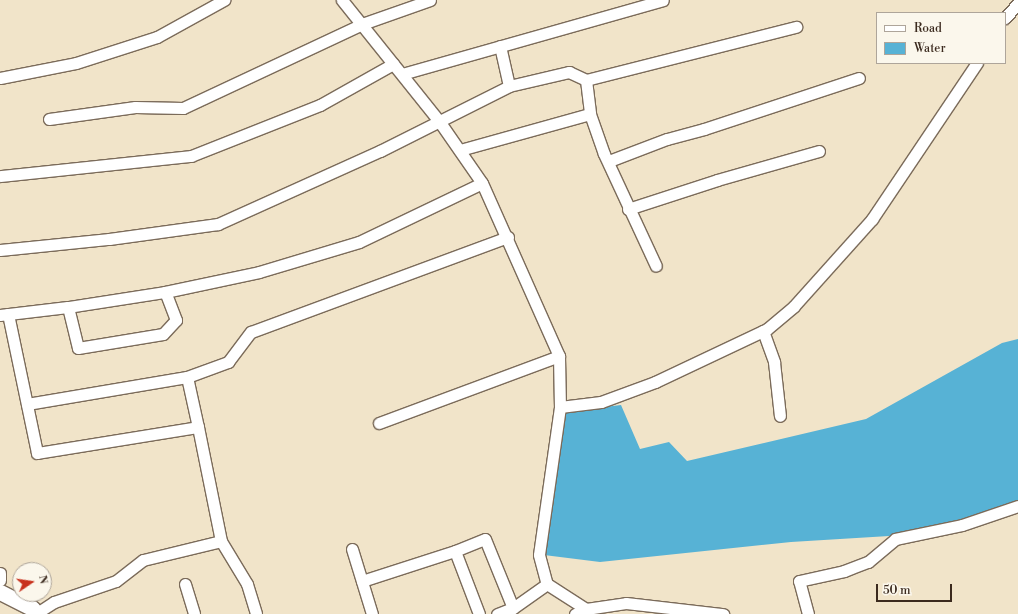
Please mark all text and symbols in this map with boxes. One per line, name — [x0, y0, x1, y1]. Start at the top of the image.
legend — [876, 12, 1006, 64]
text: Road — [914, 21, 942, 36]
text: Water — [914, 41, 946, 56]
north arrow — [12, 562, 52, 602]
text: N — [35, 574, 51, 585]
scale bar — [878, 576, 954, 602]
text: 50 m — [883, 583, 911, 598]

